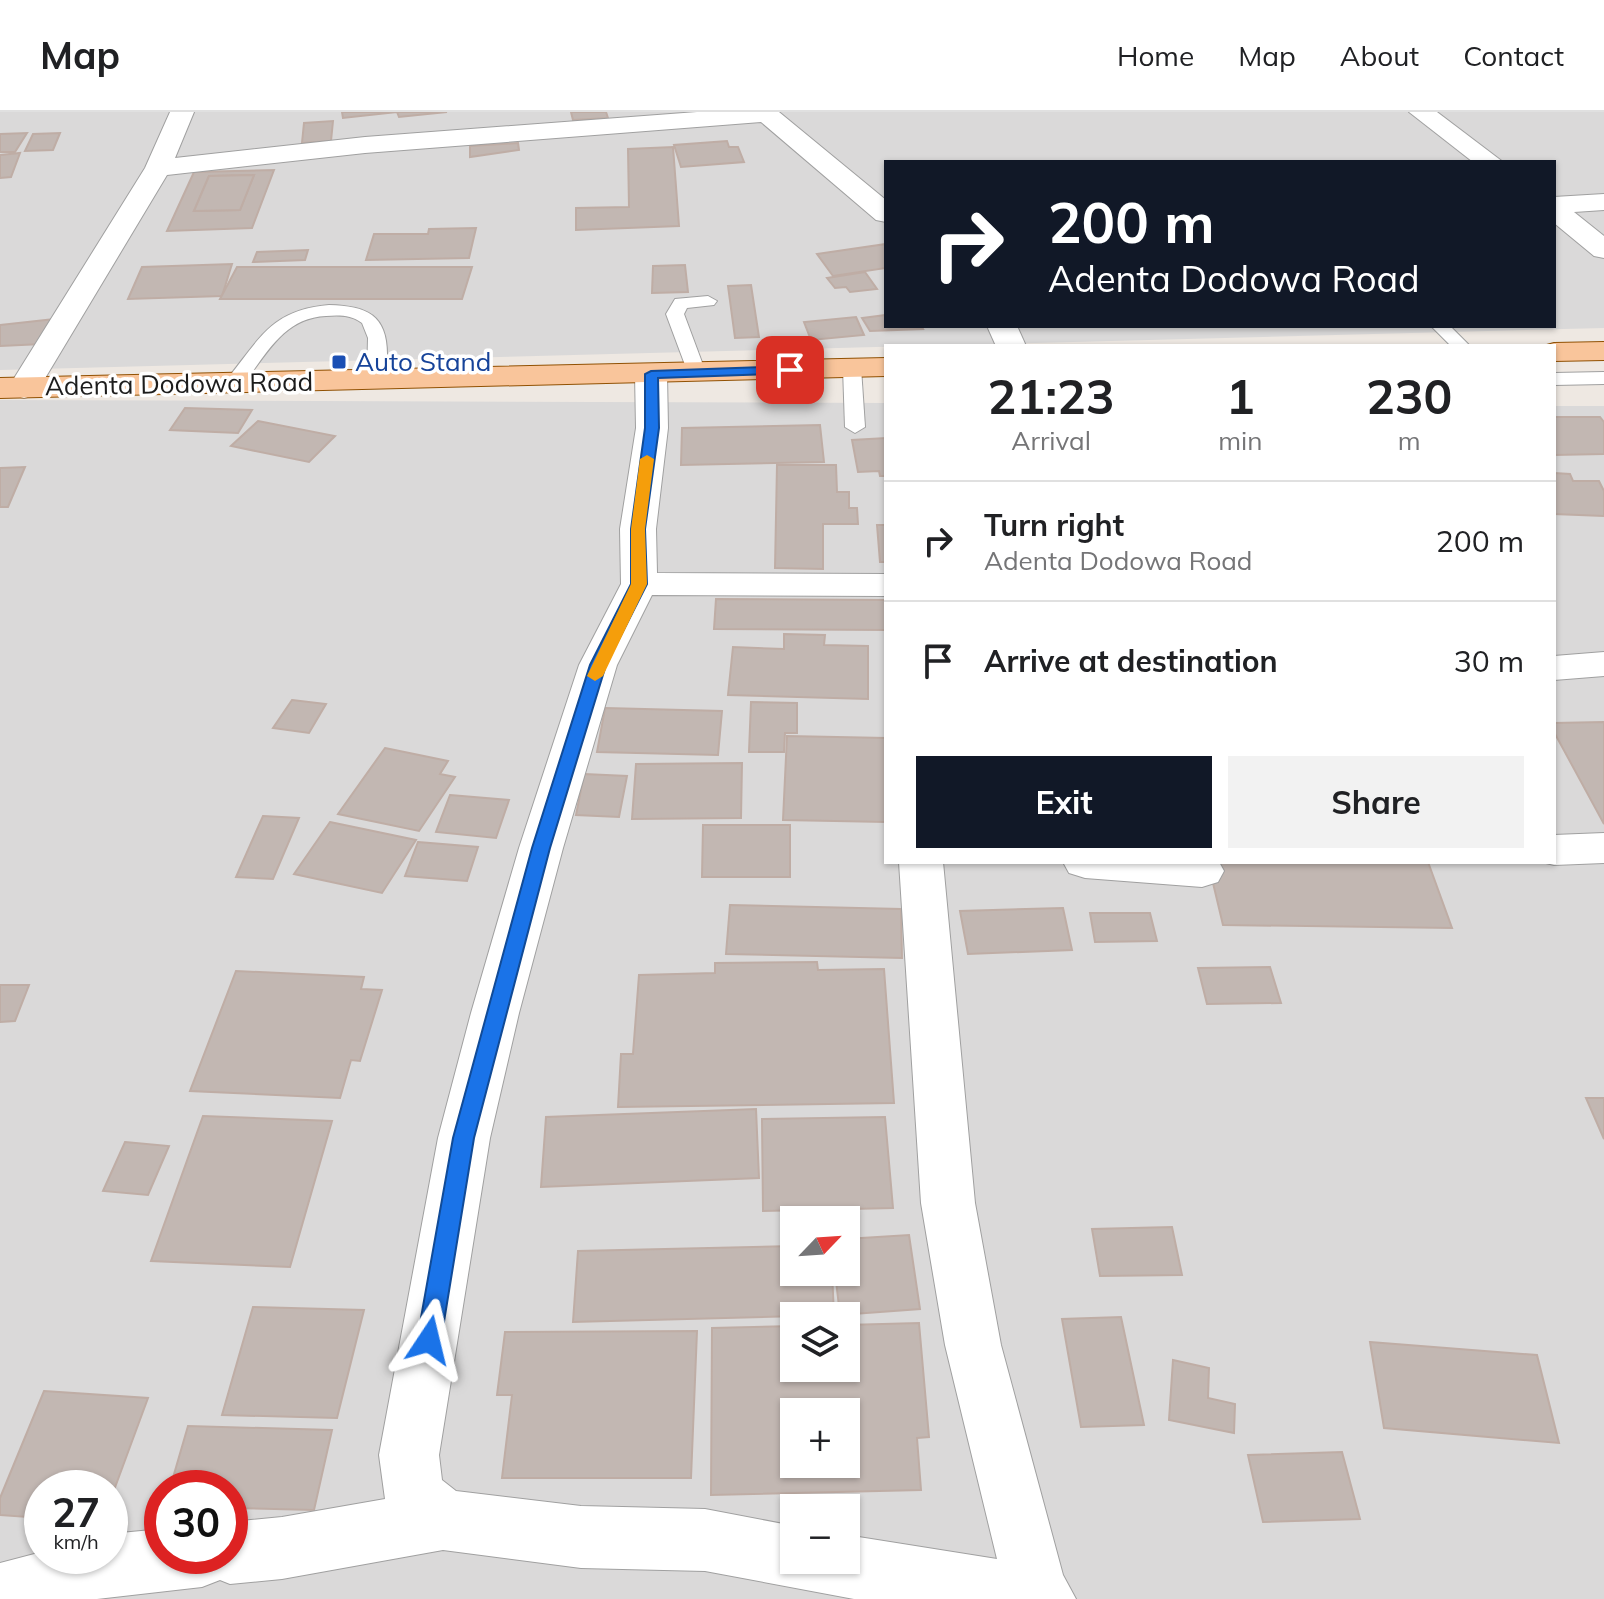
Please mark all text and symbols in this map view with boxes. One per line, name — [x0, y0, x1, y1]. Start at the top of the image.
text: Map — [40, 31, 120, 79]
text: Home — [1117, 38, 1194, 73]
text: Map — [1238, 38, 1296, 73]
text: About — [1340, 38, 1419, 73]
text: Contact — [1463, 38, 1564, 73]
text: 200 m — [1048, 187, 1215, 257]
icon: right — [916, 192, 1020, 296]
text: Adenta Dodowa Road — [1048, 256, 1420, 301]
pin — [756, 336, 824, 404]
place label: Auto Stand — [355, 345, 491, 378]
icon: arrive — [768, 348, 812, 392]
marker: Auto Stand — [330, 353, 348, 371]
street label: Adenta Dodowa Road — [45, 365, 313, 402]
text: 21:23 — [988, 366, 1115, 426]
text: 1 — [1226, 366, 1255, 426]
text: 230 — [1366, 366, 1452, 426]
text: Arrival — [1011, 424, 1091, 457]
text: min — [1218, 424, 1262, 457]
text: m — [1398, 424, 1421, 457]
text: Turn right — [984, 506, 1124, 544]
icon: right — [916, 519, 960, 563]
text: 200 m — [1436, 522, 1524, 560]
text: Adenta Dodowa Road — [984, 544, 1252, 577]
icon: arrive — [916, 639, 960, 683]
text: Arrive at destination — [984, 642, 1278, 680]
text: 30 m — [1454, 642, 1524, 680]
button: Exit — [916, 756, 1212, 848]
button: Share — [1228, 756, 1524, 848]
north arrow — [780, 1206, 860, 1286]
map controls — [780, 1206, 860, 1574]
position arrow — [387, 1298, 471, 1382]
button: layers — [780, 1302, 860, 1382]
button: + — [780, 1398, 860, 1478]
speed limit sign: 30 — [144, 1470, 248, 1574]
text: 27 — [52, 1487, 100, 1537]
button: − — [780, 1494, 860, 1574]
text: km/h — [53, 1529, 99, 1554]

